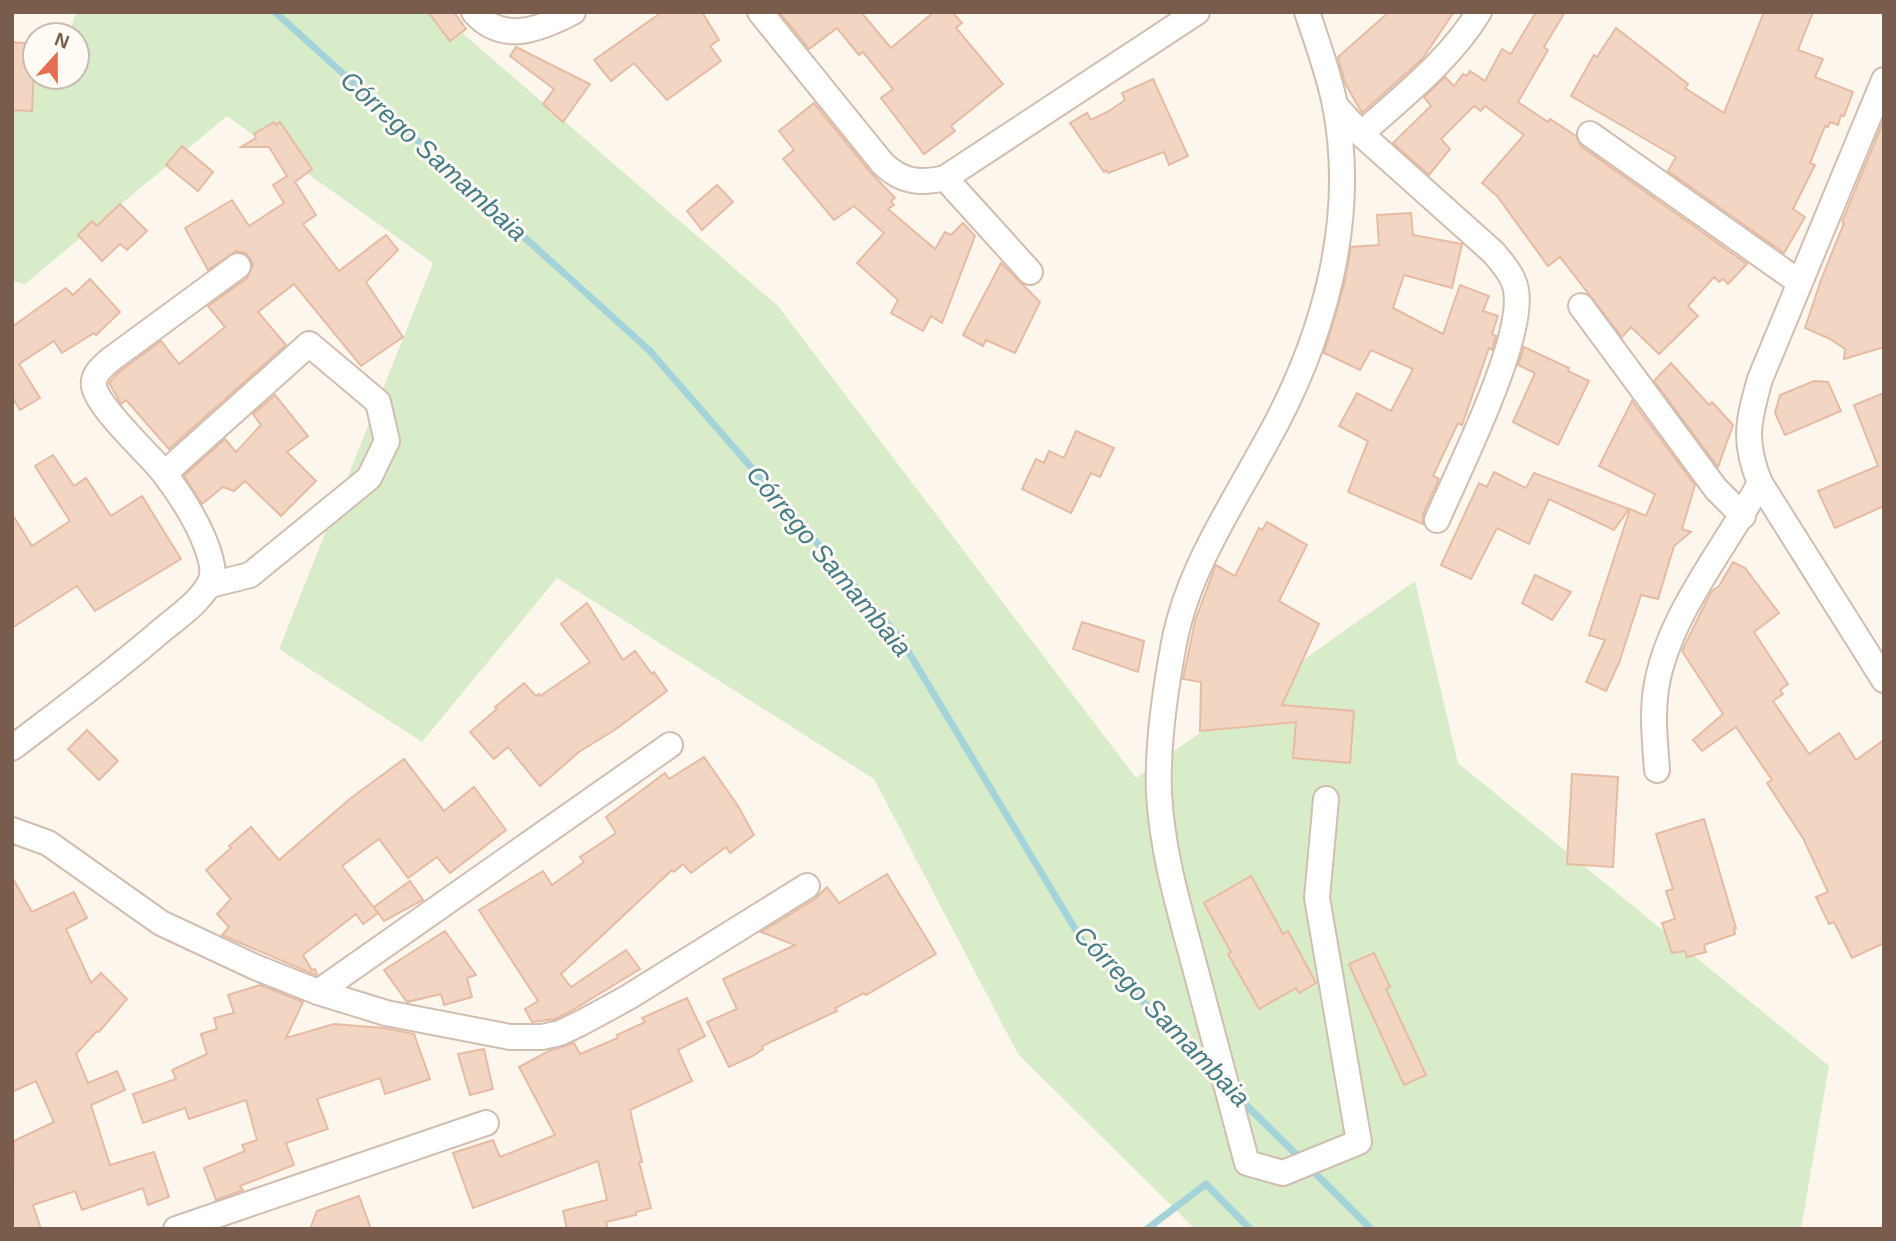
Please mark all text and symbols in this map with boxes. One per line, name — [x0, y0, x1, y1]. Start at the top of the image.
north arrow — [21, 21, 91, 91]
text: N — [52, 28, 72, 53]
water label: Córrego Samambaia — [335, 65, 533, 247]
water label: Córrego Samambaia — [740, 459, 918, 663]
water label: Córrego Samambaia — [1068, 919, 1256, 1113]

